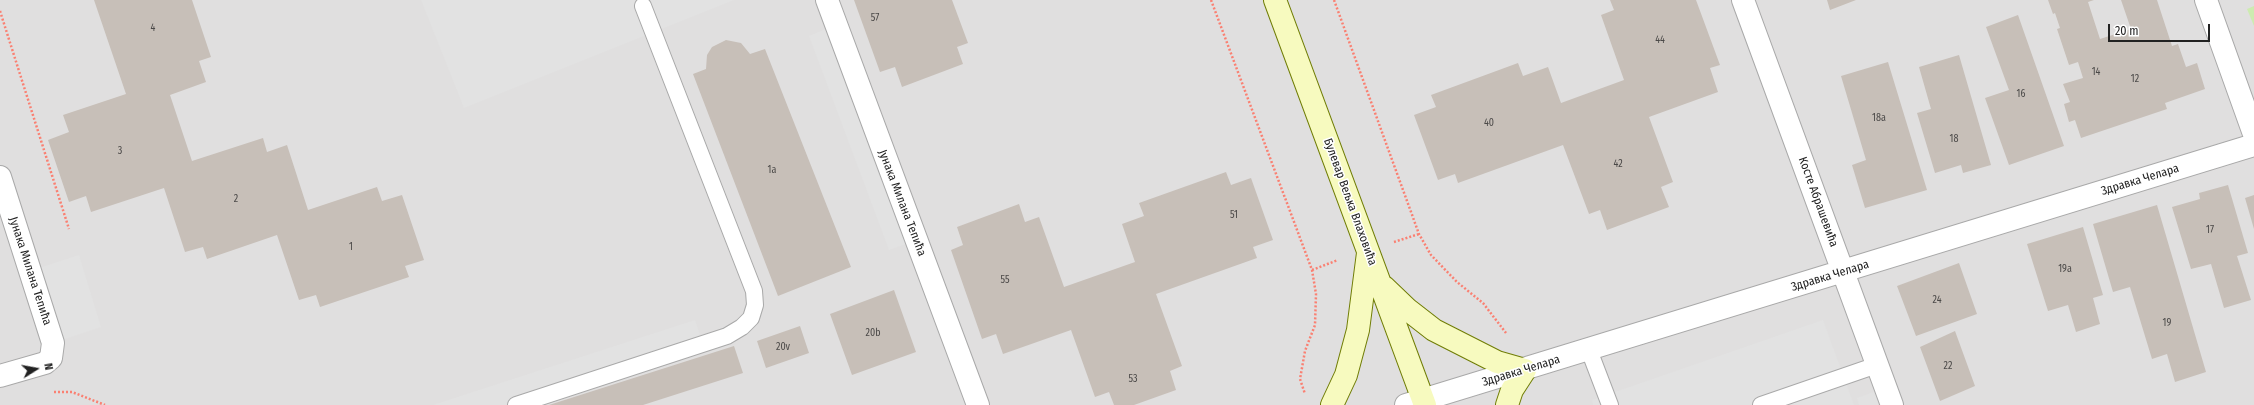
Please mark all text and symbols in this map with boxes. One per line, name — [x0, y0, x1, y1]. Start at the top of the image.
house number: 57 — [871, 12, 879, 24]
scale bar — [2110, 16, 2212, 42]
house number: 4 — [151, 22, 155, 34]
text: 20 m — [2115, 24, 2139, 38]
house number: 44 — [1655, 34, 1665, 46]
house number: 14 — [2092, 66, 2100, 78]
house number: 12 — [2131, 73, 2139, 85]
house number: 16 — [2017, 88, 2025, 100]
house number: 18a — [1872, 112, 1886, 124]
house number: 40 — [1484, 117, 1494, 129]
house number: 18 — [1950, 133, 1958, 145]
street label: Булевар Вељка Влаховића — [1320, 136, 1380, 268]
house number: 3 — [118, 145, 122, 157]
street label: Јунака Милана Тепића — [875, 148, 929, 258]
street label: Косте Абрашевића — [1795, 155, 1841, 249]
house number: 42 — [1613, 158, 1623, 170]
street label: Здравка Челара — [2099, 161, 2181, 199]
house number: 1a — [768, 164, 776, 176]
house number: 2 — [234, 193, 238, 205]
house number: 51 — [1230, 209, 1238, 221]
street label: Јунака Милана Тепића — [6, 215, 54, 327]
house number: 17 — [2206, 224, 2214, 236]
house number: 1 — [349, 241, 353, 253]
street label: Здравка Челара — [1789, 257, 1871, 295]
house number: 19a — [2058, 263, 2072, 275]
house number: 55 — [1000, 274, 1010, 286]
house number: 24 — [1932, 294, 1942, 306]
house number: 19 — [2163, 317, 2171, 329]
house number: 20b — [866, 327, 880, 339]
house number: 20v — [776, 341, 790, 353]
north arrow — [16, 349, 56, 389]
street label: Здравка Челара — [1480, 352, 1562, 390]
house number: 22 — [1944, 360, 1952, 372]
text: N — [41, 362, 55, 371]
house number: 53 — [1128, 373, 1138, 385]

